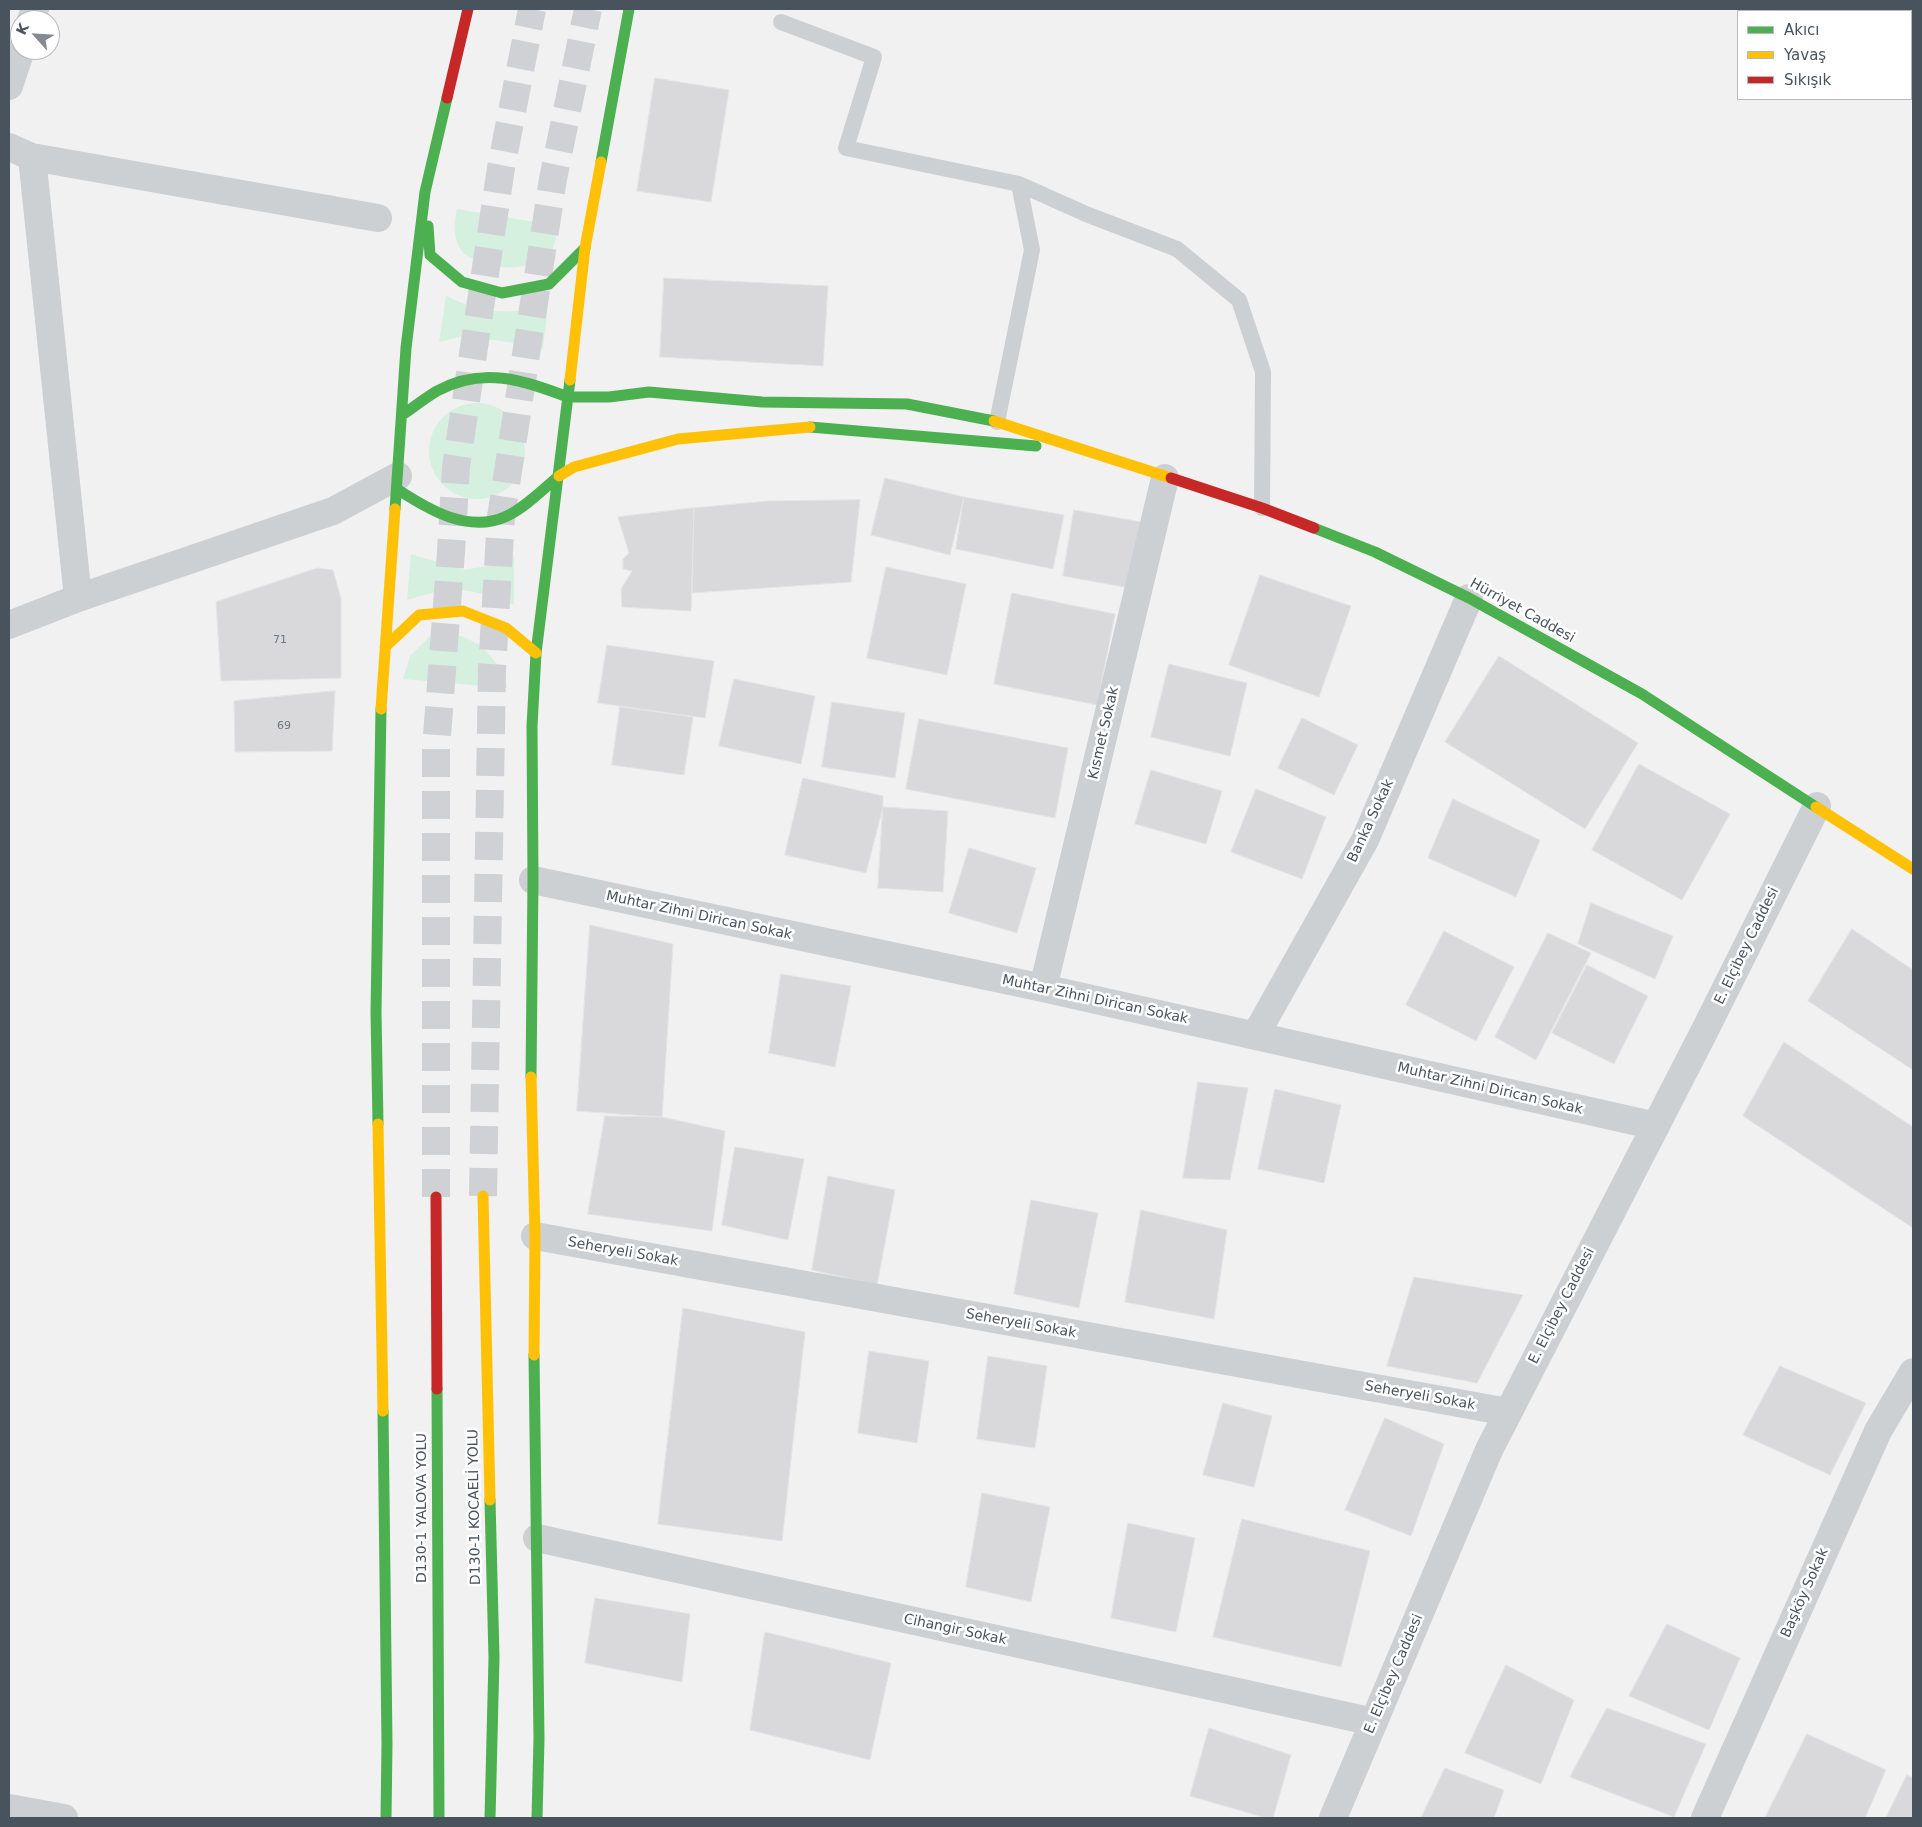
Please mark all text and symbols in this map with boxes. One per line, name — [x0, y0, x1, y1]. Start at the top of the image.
north arrow — [10, 10, 60, 60]
legend — [1737, 10, 1912, 100]
text: K — [13, 20, 32, 37]
text: Akıcı — [1784, 21, 1820, 39]
text: Yavaş — [1784, 46, 1826, 64]
text: Sıkışık — [1784, 71, 1831, 89]
street label: Hürriyet Caddesi — [1467, 575, 1577, 647]
house number: 71 — [273, 633, 287, 647]
street label: Kısmet Sokak — [1085, 685, 1123, 781]
house number: 69 — [277, 719, 291, 733]
street label: Banka Sokak — [1344, 777, 1398, 865]
street label: E. Elçibey Caddesi — [1711, 885, 1783, 1007]
street label: Muhtar Zihni Dirican Sokak — [605, 888, 793, 944]
street label: Muhtar Zihni Dirican Sokak — [1001, 972, 1189, 1028]
street label: Muhtar Zihni Dirican Sokak — [1396, 1059, 1584, 1119]
street label: Seheryeli Sokak — [566, 1234, 680, 1270]
street label: E. Elçibey Caddesi — [1525, 1245, 1599, 1367]
street label: Seheryeli Sokak — [964, 1306, 1078, 1342]
street label: Seheryeli Sokak — [1363, 1378, 1477, 1414]
street label: D130-1 KOCAELİ YOLU — [465, 1429, 485, 1585]
street label: D130-1 YALOVA YOLU — [414, 1433, 430, 1583]
street label: Başköy Sokak — [1778, 1546, 1832, 1640]
street label: Cihangir Sokak — [902, 1611, 1008, 1649]
street label: E. Elçibey Caddesi — [1361, 1612, 1427, 1736]

